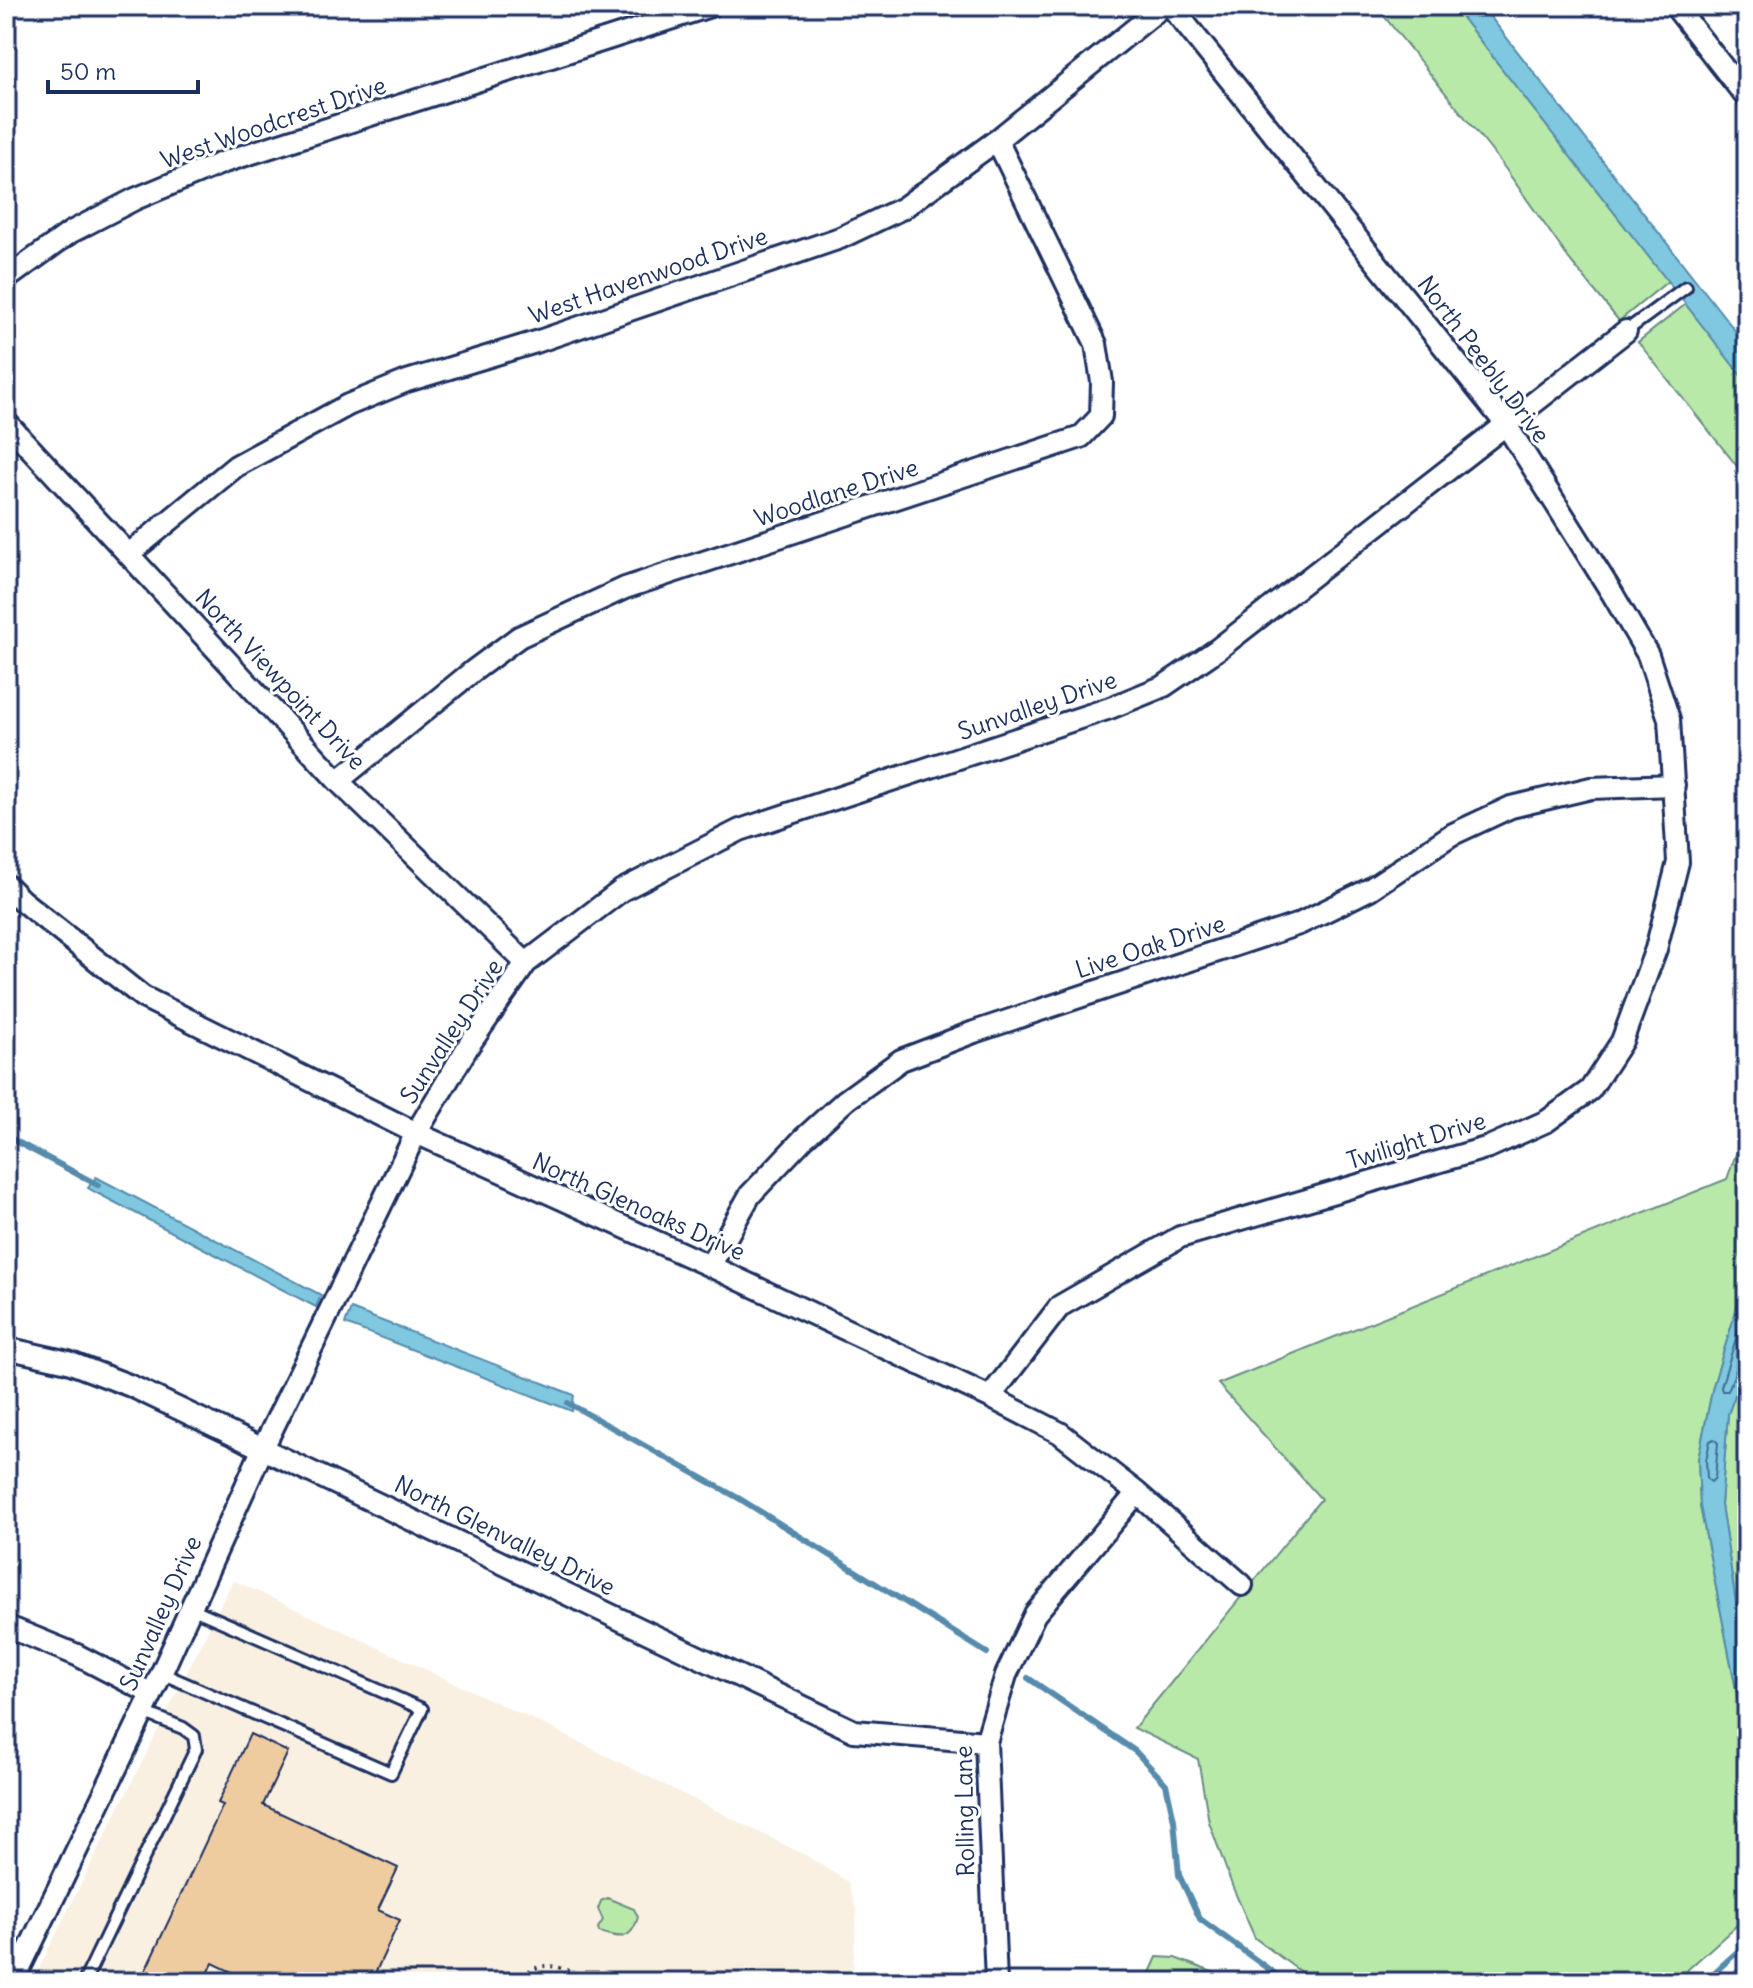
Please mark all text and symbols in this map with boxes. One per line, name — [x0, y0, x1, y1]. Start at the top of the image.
scale bar — [48, 44, 198, 94]
text: 50 m — [60, 56, 116, 86]
street label: West Woodcrest Drive — [156, 69, 390, 175]
street label: West Havenwood Drive — [525, 220, 771, 330]
street label: North Peebly Drive — [1411, 270, 1557, 448]
street label: Woodlane Drive — [750, 451, 922, 533]
street label: North Viewpoint Drive — [189, 582, 373, 776]
street label: Sunvalley Drive — [954, 664, 1120, 746]
street label: Live Oak Drive — [1071, 908, 1229, 984]
street label: Sunvalley Drive — [393, 953, 509, 1109]
street label: Twilight Drive — [1343, 1105, 1489, 1175]
street label: North Glenoaks Drive — [528, 1146, 750, 1266]
street label: North Glenvalley Drive — [390, 1469, 620, 1601]
street label: Sunvalley Drive — [113, 1531, 207, 1695]
street label: Rolling Lane — [948, 1745, 980, 1877]

